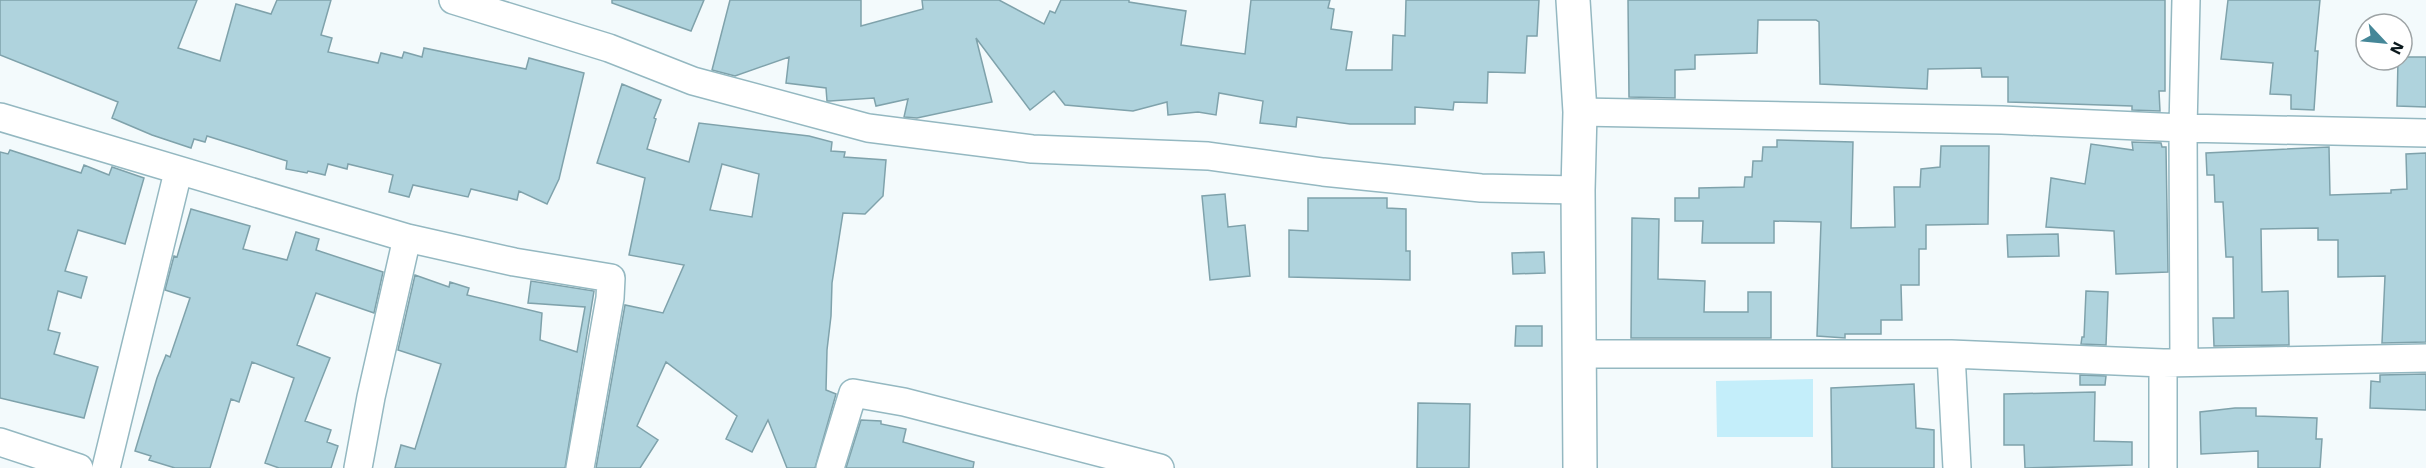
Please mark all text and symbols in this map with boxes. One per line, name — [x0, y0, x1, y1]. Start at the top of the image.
north arrow — [2354, 12, 2414, 72]
text: N — [2386, 39, 2408, 58]

